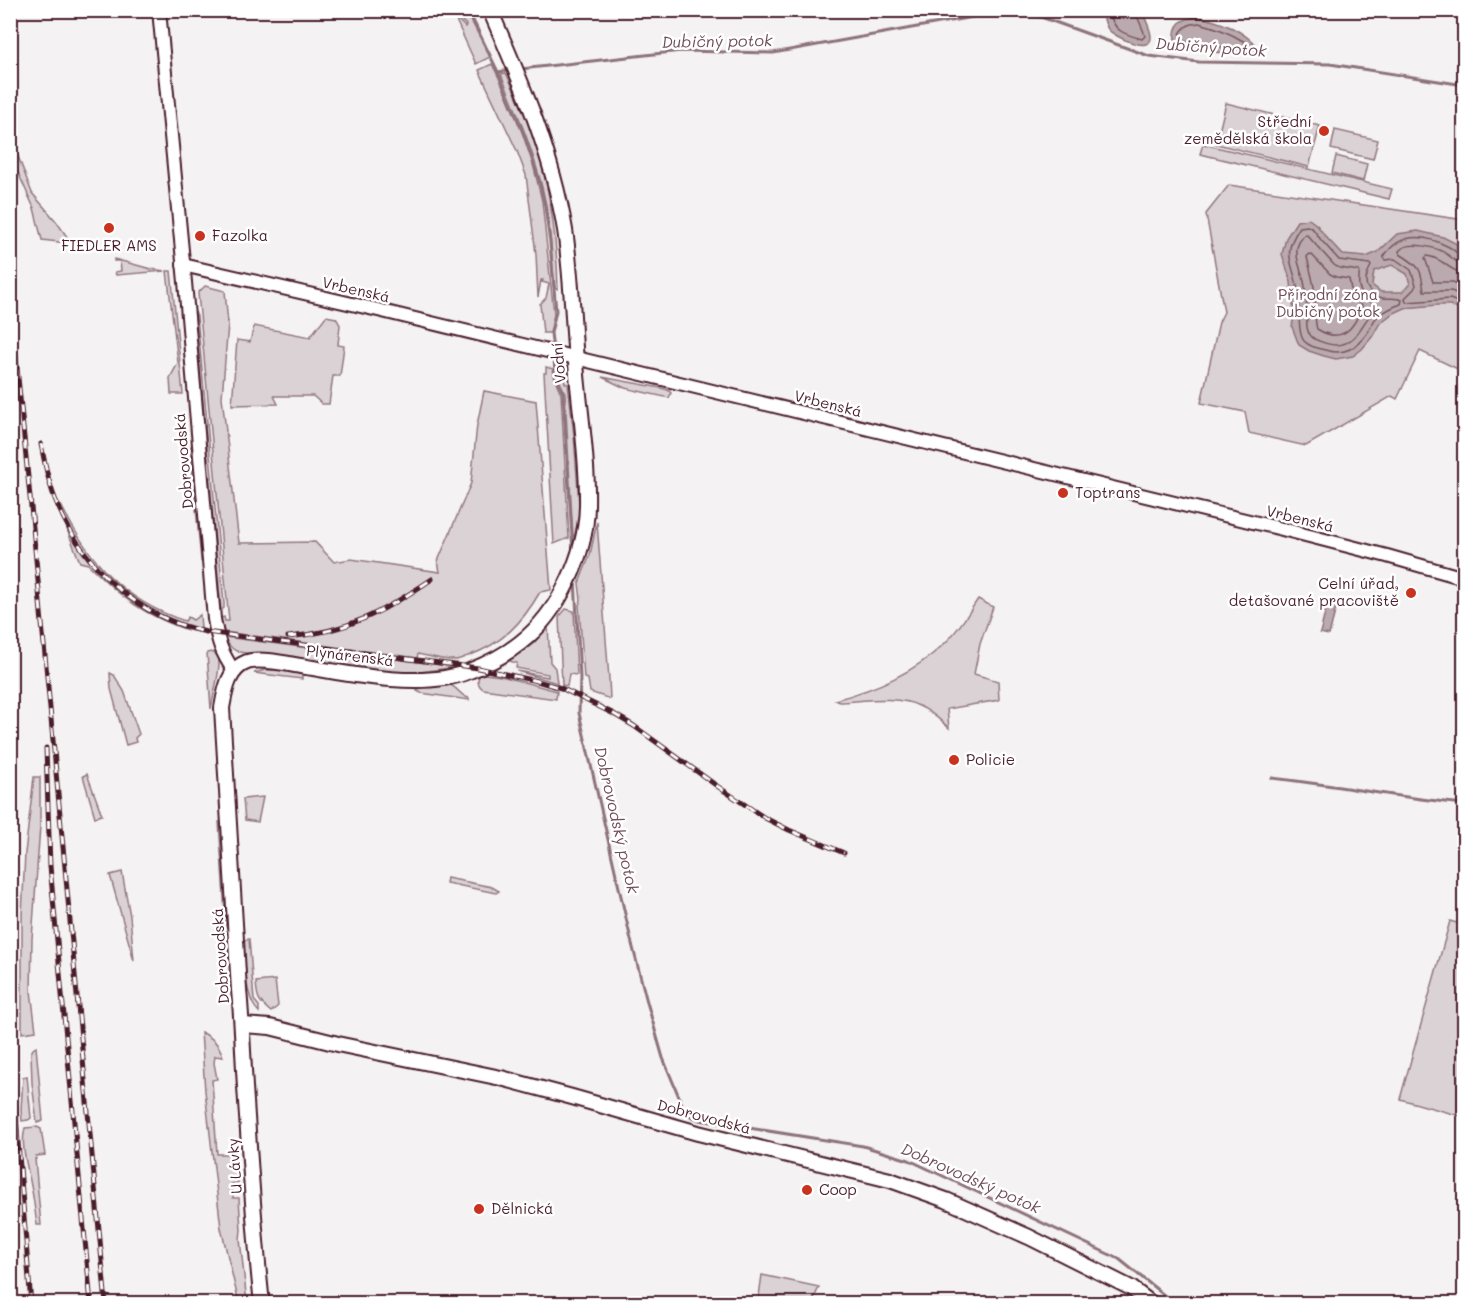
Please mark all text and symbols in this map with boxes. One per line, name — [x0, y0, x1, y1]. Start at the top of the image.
water label: Dubičný potok — [661, 29, 773, 52]
water label: Dubičný potok — [1155, 32, 1268, 61]
place label: Střední zemědělská škola — [1184, 111, 1312, 148]
marker: Střední zemědělská škola — [1317, 124, 1331, 138]
marker: FIEDLER AMS — [102, 221, 116, 235]
place label: Fazolka — [212, 225, 268, 245]
marker: Fazolka — [193, 229, 207, 243]
place label: FIEDLER AMS — [61, 235, 157, 255]
street label: Vrbenská — [320, 272, 392, 307]
park label: Přírodní zóna Dubičný potok — [1276, 284, 1380, 321]
street label: Vodní — [546, 342, 570, 384]
street label: Vrbenská — [792, 385, 864, 421]
street label: Dobrovodská — [169, 412, 197, 510]
place label: Toptrans — [1075, 482, 1141, 502]
marker: Toptrans — [1056, 486, 1070, 500]
street label: Vrbenská — [1264, 500, 1336, 536]
place label: Celní úřad, detašované pracoviště — [1229, 573, 1399, 610]
marker: Celní úřad, detašované pracoviště — [1404, 586, 1418, 600]
street label: Plynárenská — [305, 640, 395, 670]
water label: Dobrovodský potok — [590, 744, 645, 896]
place label: Policie — [966, 749, 1015, 769]
marker: Policie — [947, 753, 961, 767]
street label: Dobrovodská — [207, 907, 233, 1005]
street label: Dobrovodská — [655, 1094, 753, 1138]
street label: U Lávky — [222, 1137, 246, 1195]
water label: Dobrovodský potok — [898, 1137, 1045, 1218]
place label: Coop — [819, 1179, 857, 1199]
marker: Coop — [800, 1183, 814, 1197]
place label: Dělnická — [491, 1198, 553, 1218]
marker: Dělnická — [472, 1202, 486, 1216]

